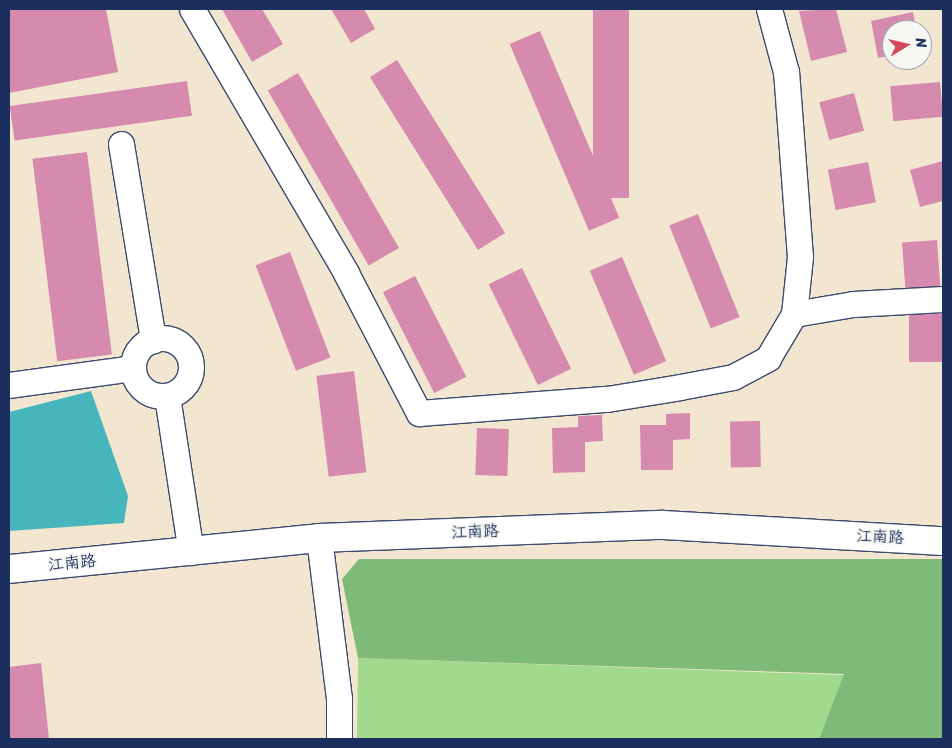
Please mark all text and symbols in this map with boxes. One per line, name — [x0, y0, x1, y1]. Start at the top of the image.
north arrow — [882, 20, 932, 70]
text: N — [908, 36, 934, 49]
street label: 江南路 — [451, 522, 499, 542]
street label: 江南路 — [856, 526, 904, 548]
street label: 江南路 — [47, 551, 97, 575]

